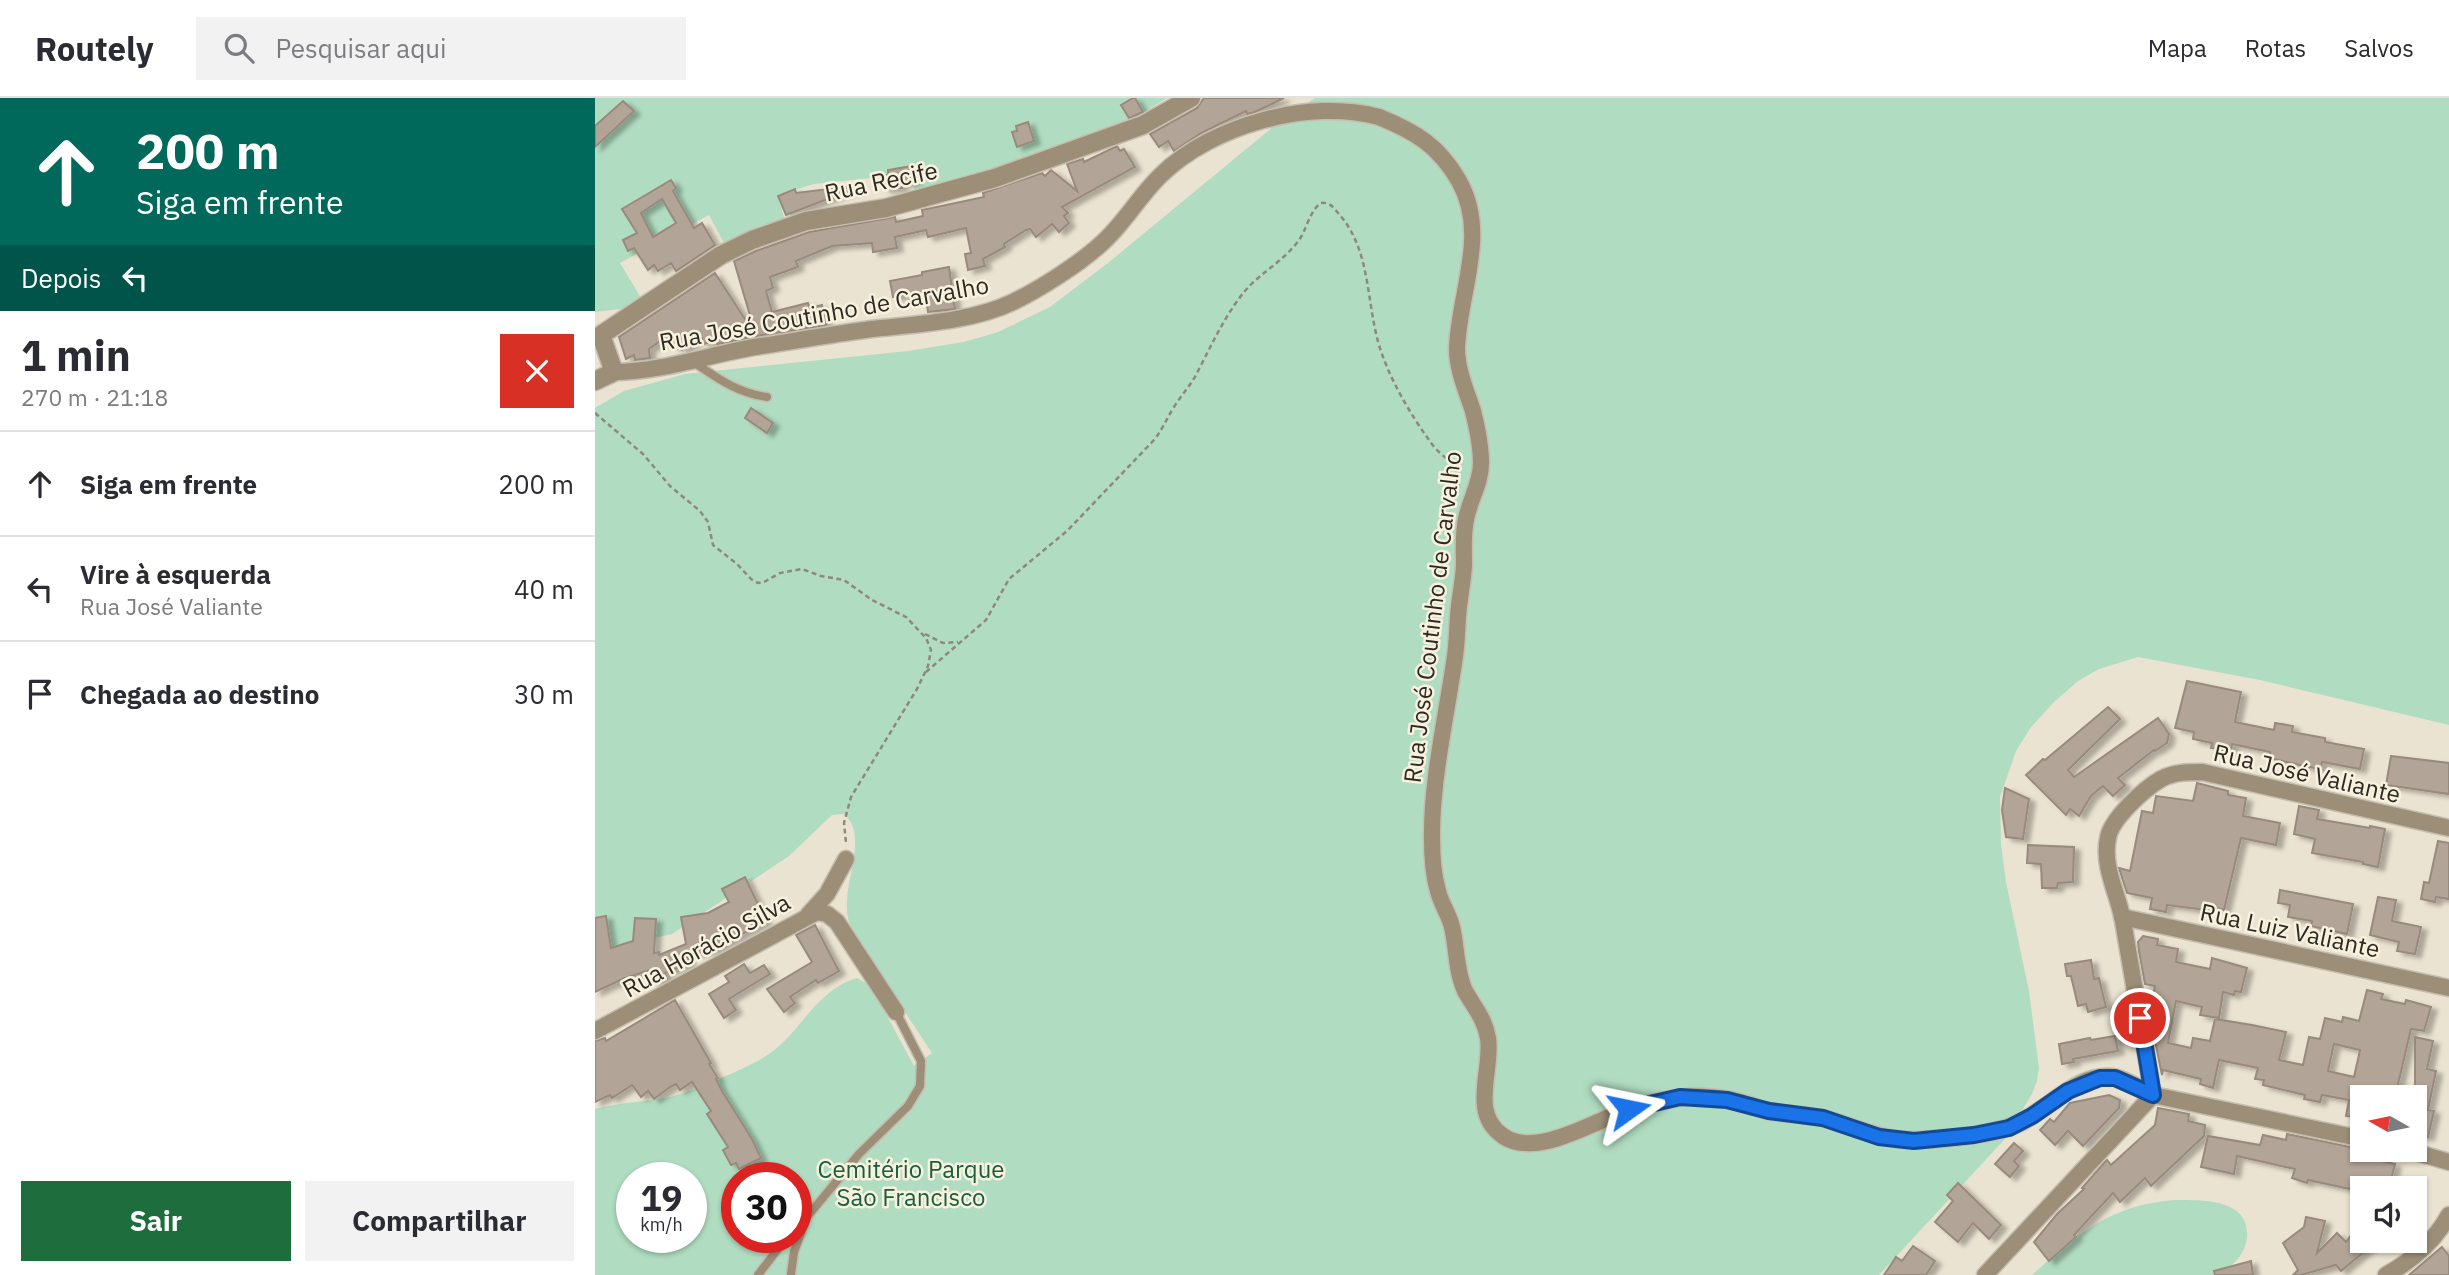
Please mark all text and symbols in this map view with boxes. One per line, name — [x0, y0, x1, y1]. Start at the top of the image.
search box — [196, 17, 686, 80]
text: Routely — [35, 27, 154, 70]
icon: search — [220, 29, 258, 67]
text: Pesquisar aqui — [276, 31, 447, 65]
text: Mapa — [2148, 32, 2207, 64]
text: Rotas — [2245, 32, 2306, 64]
text: Salvos — [2344, 32, 2414, 64]
text: 200 m — [136, 119, 280, 182]
icon: ahead — [21, 126, 112, 217]
street label: Rua Recife — [822, 153, 940, 209]
text: Siga em frente — [136, 181, 343, 223]
icon: left — [116, 259, 154, 297]
text: Depois — [21, 261, 102, 295]
street label: Rua José Coutinho de Carvalho — [657, 268, 991, 358]
text: 1 min — [21, 328, 131, 383]
button: close — [500, 334, 574, 408]
text: 270 m · 21:18 — [21, 382, 168, 412]
street label: Rua José Coutinho de Carvalho — [1396, 449, 1468, 785]
icon: ahead — [21, 465, 59, 503]
text: Siga em frente — [80, 467, 257, 501]
text: 200 m — [498, 467, 574, 501]
text: Vire à esquerda — [80, 557, 271, 591]
icon: left — [21, 570, 59, 608]
text: 40 m — [514, 572, 574, 606]
text: Rua José Valiante — [80, 591, 263, 621]
icon: arrive — [21, 675, 59, 713]
text: Chegada ao destino — [80, 677, 319, 711]
text: 30 m — [514, 677, 574, 711]
street label: Rua José Valiante — [2210, 736, 2404, 810]
street label: Rua Horácio Silva — [616, 886, 796, 1004]
street label: Rua Luiz Valiante — [2197, 895, 2383, 965]
pin — [2110, 988, 2170, 1048]
icon: arrive — [2121, 999, 2159, 1037]
position arrow — [1592, 1072, 1666, 1146]
north arrow — [2350, 1085, 2427, 1162]
map controls — [2350, 1085, 2427, 1253]
park label: Cemitério Parque São Francisco — [818, 1153, 1004, 1213]
speed limit sign: 30 — [721, 1162, 812, 1253]
text: 19 — [640, 1175, 683, 1221]
button: sound — [2350, 1176, 2427, 1253]
button: Sair — [21, 1181, 291, 1261]
button: Compartilhar — [305, 1181, 574, 1261]
text: km/h — [640, 1213, 683, 1236]

